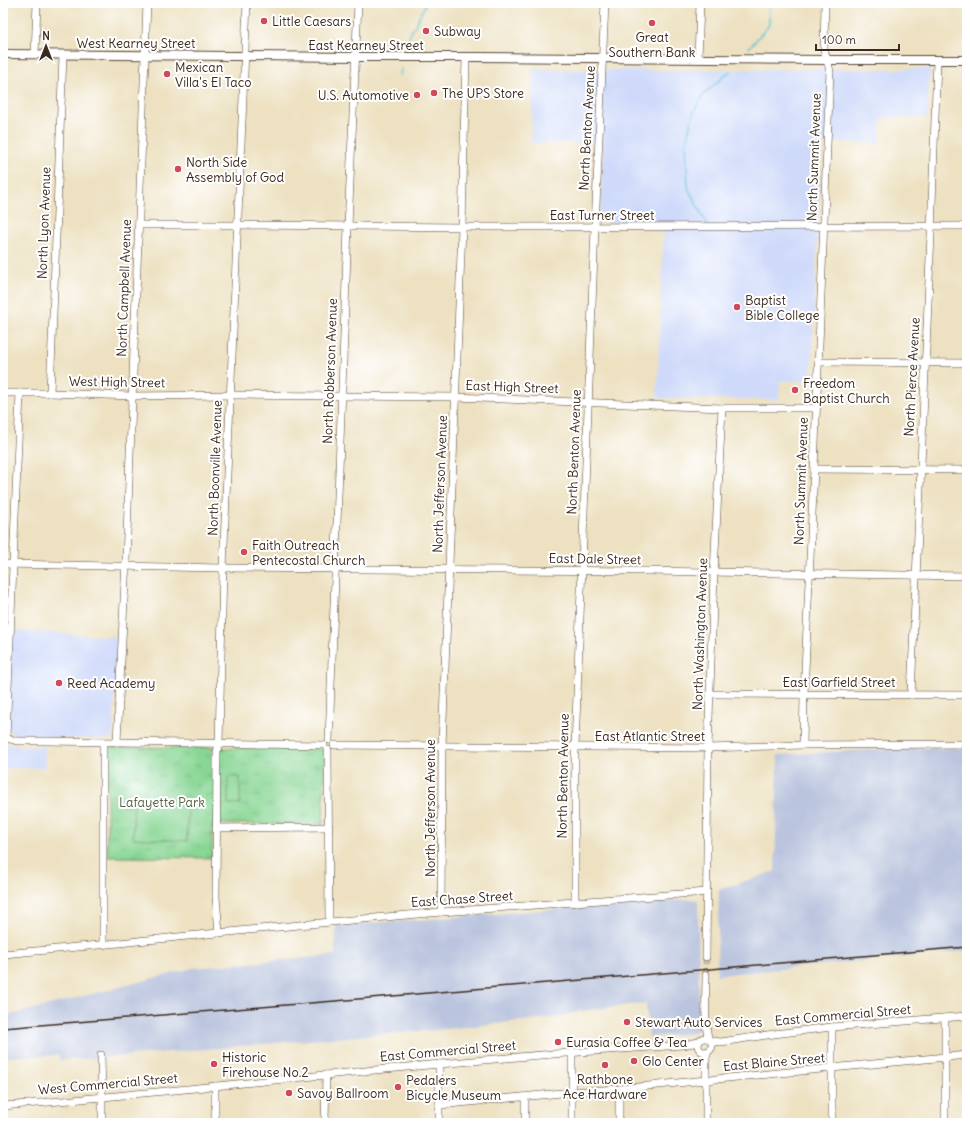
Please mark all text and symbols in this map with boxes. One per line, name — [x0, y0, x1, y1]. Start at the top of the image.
place label: Little Caesars — [272, 13, 351, 30]
marker: Little Caesars — [259, 16, 269, 26]
marker: Great Southern Bank — [647, 18, 657, 28]
place label: Subway — [434, 23, 481, 40]
north arrow — [26, 26, 66, 66]
marker: Subway — [421, 26, 431, 36]
scale bar — [816, 26, 899, 52]
text: N — [42, 29, 50, 43]
place label: Great Southern Bank — [608, 29, 696, 61]
text: 100 m — [822, 32, 856, 47]
street label: West Kearney Street — [77, 35, 196, 52]
street label: East Kearney Street — [308, 37, 424, 54]
place label: Mexican Villa's El Taco — [175, 59, 252, 91]
street label: North Benton Avenue — [575, 65, 599, 191]
marker: Mexican Villa's El Taco — [162, 69, 172, 79]
place label: The UPS Store — [442, 85, 524, 102]
place label: U.S. Automotive — [318, 87, 409, 104]
marker: The UPS Store — [429, 88, 439, 98]
marker: U.S. Automotive — [412, 90, 422, 100]
street label: North Summit Avenue — [803, 93, 825, 221]
place label: North Side Assembly of God — [186, 154, 284, 186]
marker: North Side Assembly of God — [173, 164, 183, 174]
street label: North Lyon Avenue — [34, 167, 54, 279]
street label: East Turner Street — [550, 207, 655, 224]
street label: North Campbell Avenue — [113, 219, 135, 357]
place label: Baptist Bible College — [745, 292, 819, 324]
street label: North Robberson Avenue — [319, 298, 341, 444]
marker: Baptist Bible College — [732, 302, 742, 312]
street label: North Pierce Avenue — [900, 317, 924, 437]
street label: West High Street — [69, 373, 166, 391]
place label: Freedom Baptist Church — [803, 375, 890, 407]
street label: East High Street — [465, 377, 559, 397]
marker: Freedom Baptist Church — [790, 385, 800, 395]
street label: North Benton Avenue — [563, 389, 585, 515]
street label: North Boonville Avenue — [204, 400, 226, 536]
street label: North Jefferson Avenue — [429, 415, 451, 553]
street label: North Summit Avenue — [790, 417, 812, 545]
place label: Faith Outreach Pentecostal Church — [252, 537, 366, 569]
marker: Faith Outreach Pentecostal Church — [239, 547, 249, 557]
street label: East Dale Street — [549, 550, 642, 568]
street label: North Washington Avenue — [689, 558, 711, 710]
street label: East Garfield Street — [783, 674, 896, 691]
place label: Reed Academy — [67, 675, 155, 692]
marker: Reed Academy — [54, 678, 64, 688]
street label: North Benton Avenue — [553, 713, 573, 839]
street label: East Atlantic Street — [595, 728, 706, 745]
street label: North Jefferson Avenue — [422, 739, 439, 877]
park label: Lafayette Park — [119, 794, 205, 811]
street label: East Chase Street — [410, 887, 514, 911]
street label: East Commercial Street — [774, 1001, 912, 1029]
place label: Stewart Auto Services — [635, 1014, 763, 1031]
marker: Stewart Auto Services — [622, 1017, 632, 1027]
place label: Eurasia Coffee & Tea — [566, 1034, 687, 1051]
street label: East Commercial Street — [379, 1037, 517, 1065]
marker: Eurasia Coffee & Tea — [553, 1037, 563, 1047]
place label: Historic Firehouse No.2 — [222, 1049, 309, 1081]
street label: East Blaine Street — [722, 1049, 826, 1075]
place label: Glo Center — [642, 1053, 705, 1070]
marker: Glo Center — [629, 1056, 639, 1066]
marker: Historic Firehouse No.2 — [209, 1059, 219, 1069]
marker: Rathbone Ace Hardware — [600, 1060, 610, 1070]
street label: West Commercial Street — [37, 1069, 179, 1099]
place label: Rathbone Ace Hardware — [563, 1071, 647, 1103]
place label: Pedalers Bicycle Museum — [406, 1072, 501, 1104]
marker: Pedalers Bicycle Museum — [393, 1082, 403, 1092]
place label: Savoy Ballroom — [297, 1085, 389, 1102]
marker: Savoy Ballroom — [284, 1088, 294, 1098]

